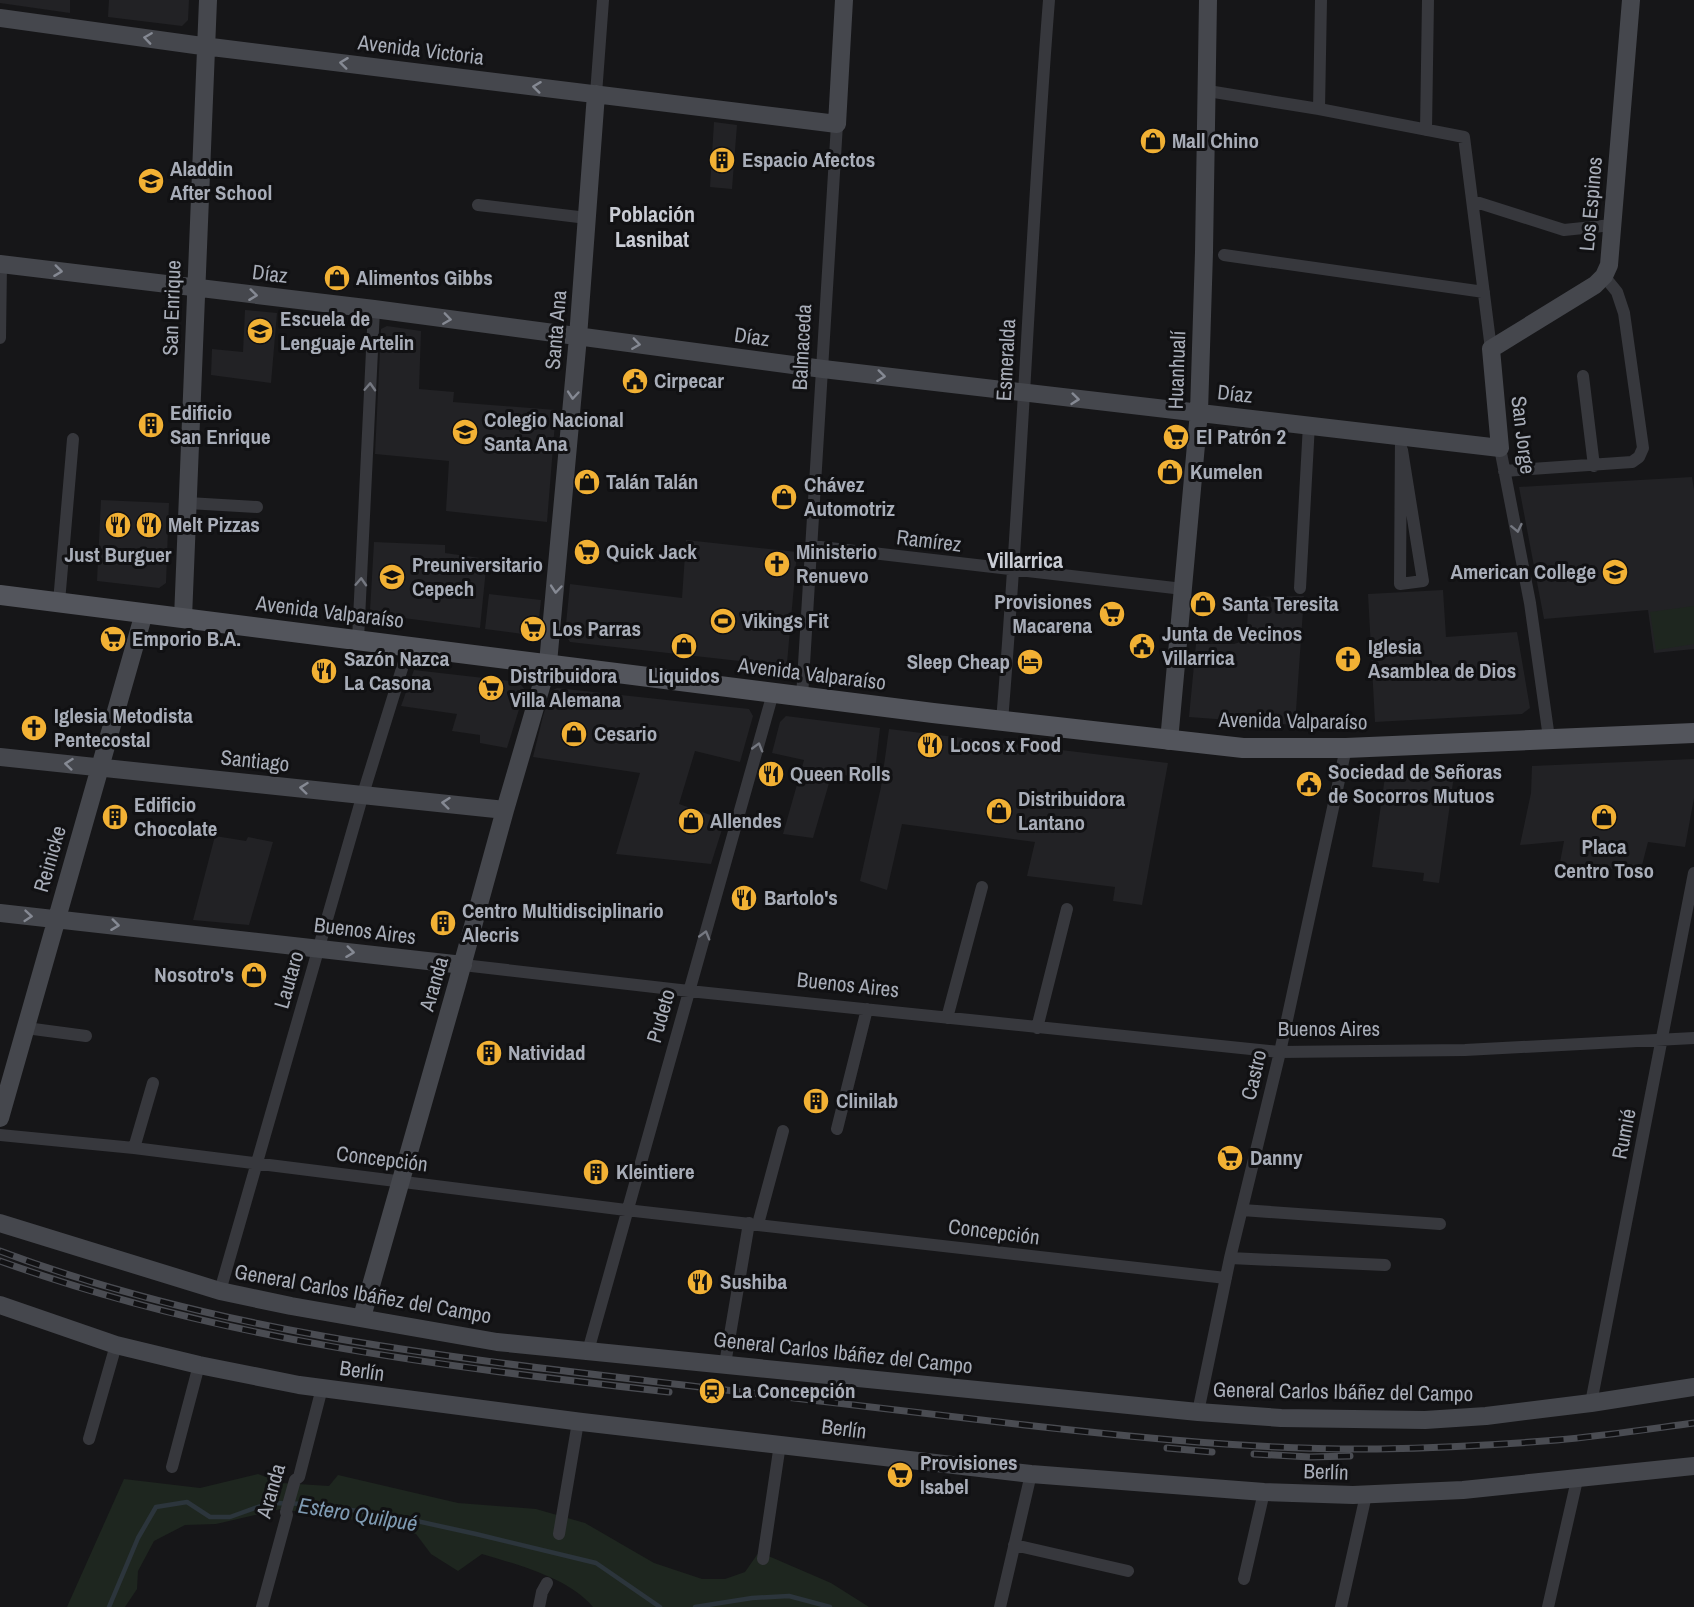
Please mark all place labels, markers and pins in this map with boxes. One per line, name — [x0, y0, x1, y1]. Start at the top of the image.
shop icon: Mall Chino — [1138, 126, 1168, 156]
place label: Mall Chino — [1172, 126, 1259, 155]
building icon: Espacio Afectos — [707, 145, 737, 175]
place label: Espacio Afectos — [742, 145, 875, 174]
place label: Aladdin After School — [170, 154, 272, 207]
school or university icon: Aladdin After School — [136, 166, 166, 196]
shop icon: Alimentos Gibbs — [322, 263, 352, 293]
place label: Alimentos Gibbs — [356, 263, 493, 292]
place label: Escuela de Lenguaje Artelin — [280, 304, 414, 357]
school or university icon: Escuela de Lenguaje Artelin — [245, 316, 275, 346]
public building icon: Cirpecar — [620, 366, 650, 396]
place label: Cirpecar — [654, 366, 724, 395]
place label: Edificio San Enrique — [170, 398, 271, 451]
place label: Colegio Nacional Santa Ana — [484, 405, 624, 458]
building icon: Edificio San Enrique — [136, 410, 166, 440]
school or university icon: Colegio Nacional Santa Ana — [450, 417, 480, 447]
supermarket icon: El Patrón 2 — [1161, 422, 1191, 452]
place label: El Patrón 2 — [1196, 422, 1286, 451]
shop icon: Kumelen — [1155, 457, 1185, 487]
place label: Kumelen — [1190, 457, 1263, 486]
shop icon: Talán Talán — [572, 467, 602, 497]
place label: Talán Talán — [606, 467, 698, 496]
place label: Chávez Automotriz — [804, 470, 895, 523]
shop icon: Chávez Automotriz — [769, 482, 799, 512]
restaurant icon: Just Burguer — [103, 510, 133, 540]
restaurant icon: Melt Pizzas — [134, 510, 164, 540]
place label: Melt Pizzas — [168, 510, 260, 539]
supermarket icon: Quick Jack — [572, 537, 602, 567]
place label: Quick Jack — [606, 537, 697, 566]
place label: Ministerio Renuevo — [796, 537, 877, 590]
place label: Just Burguer — [64, 540, 172, 569]
church icon: Ministerio Renuevo — [762, 549, 792, 579]
place label: Preuniversitario Cepech — [412, 550, 543, 603]
place label: American College — [1451, 557, 1596, 586]
school or university icon: American College — [1600, 557, 1630, 587]
school or university icon: Preuniversitario Cepech — [377, 562, 407, 592]
place label: Provisiones Macarena — [994, 587, 1092, 640]
shop icon: Santa Teresita — [1188, 589, 1218, 619]
place label: Santa Teresita — [1222, 589, 1339, 618]
supermarket icon: Provisiones Macarena — [1097, 599, 1127, 629]
sports icon: Vikings Fit — [708, 606, 738, 636]
place label: Vikings Fit — [742, 606, 829, 635]
supermarket icon: Los Parras — [518, 614, 548, 644]
place label: Los Parras — [552, 614, 641, 643]
place label: Junta de Vecinos Villarrica — [1162, 619, 1302, 672]
supermarket icon: Emporio B.A. — [98, 624, 128, 654]
place label: Emporio B.A. — [132, 624, 241, 653]
shop icon: Liquidos — [669, 631, 699, 661]
public building icon: Junta de Vecinos Villarrica — [1127, 631, 1157, 661]
place label: Iglesia Asamblea de Dios — [1368, 632, 1516, 685]
place label: Sazón Nazca La Casona — [344, 644, 450, 697]
church icon: Iglesia Asamblea de Dios — [1333, 644, 1363, 674]
place label: Sleep Cheap — [907, 647, 1010, 676]
hotel icon: Sleep Cheap — [1015, 647, 1045, 677]
restaurant icon: Sazón Nazca La Casona — [309, 656, 339, 686]
place label: Distribuidora Villa Alemana — [510, 661, 621, 714]
place label: Liquidos — [648, 661, 720, 690]
supermarket icon: Distribuidora Villa Alemana — [476, 673, 506, 703]
place label: Iglesia Metodista Pentecostal — [54, 701, 193, 754]
church icon: Iglesia Metodista Pentecostal — [19, 713, 49, 743]
shop icon: Cesario — [559, 719, 589, 749]
place label: Cesario — [594, 719, 657, 748]
restaurant icon: Locos x Food — [915, 730, 945, 760]
place label: Locos x Food — [950, 730, 1061, 759]
place label: Sociedad de Señoras de Socorros Mutuos — [1328, 757, 1502, 810]
restaurant icon: Queen Rolls — [756, 759, 786, 789]
place label: Queen Rolls — [790, 759, 891, 788]
public building icon: Sociedad de Señoras de Socorros Mutuos — [1294, 769, 1324, 799]
place label: Distribuidora Lantano — [1018, 784, 1126, 837]
place label: Edificio Chocolate — [134, 790, 217, 843]
shop icon: Distribuidora Lantano — [984, 796, 1014, 826]
building icon: Edificio Chocolate — [100, 802, 130, 832]
shop icon: Placa Centro Toso — [1589, 802, 1619, 832]
shop icon: Allendes — [676, 806, 706, 836]
place label: Allendes — [710, 806, 782, 835]
place label: Placa Centro Toso — [1554, 832, 1654, 885]
restaurant icon: Bartolo's — [729, 883, 759, 913]
place label: Bartolo's — [764, 883, 838, 912]
place label: Centro Multidisciplinario Alecris — [462, 896, 664, 949]
building icon: Centro Multidisciplinario Alecris — [428, 908, 458, 938]
place label: Nosotro's — [154, 960, 234, 989]
shop icon: Nosotro's — [239, 960, 269, 990]
building icon: Natividad — [474, 1038, 504, 1068]
place label: Natividad — [508, 1038, 586, 1067]
building icon: Clinilab — [801, 1086, 831, 1116]
place label: Clinilab — [836, 1086, 898, 1115]
supermarket icon: Danny — [1215, 1143, 1245, 1173]
place label: Danny — [1250, 1143, 1303, 1172]
building icon: Kleintiere — [581, 1157, 611, 1187]
place label: Kleintiere — [616, 1157, 694, 1186]
restaurant icon: Sushiba — [685, 1267, 715, 1297]
place label: Sushiba — [720, 1267, 787, 1296]
station icon: La Concepción — [697, 1376, 727, 1406]
place label: La Concepción — [732, 1376, 855, 1405]
place label: Provisiones Isabel — [920, 1448, 1018, 1501]
supermarket icon: Provisiones Isabel — [885, 1460, 915, 1490]

